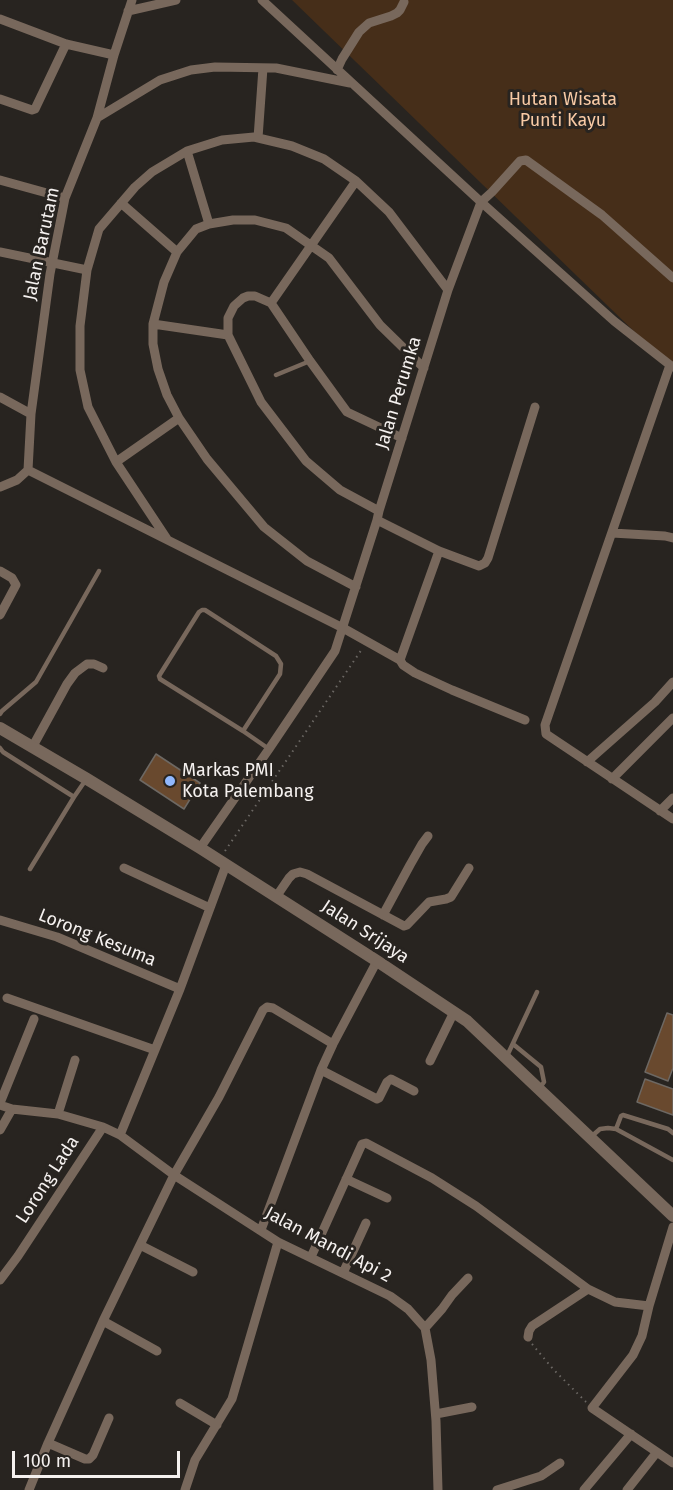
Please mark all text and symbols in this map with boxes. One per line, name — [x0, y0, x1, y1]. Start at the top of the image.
park label: Hutan Wisata Punti Kayu — [509, 89, 617, 132]
street label: Jalan Barutam — [19, 185, 65, 303]
street label: Jalan Perumka — [372, 334, 426, 452]
place label: Markas PMI Kota Palembang — [182, 760, 314, 802]
marker: Markas PMI Kota Palembang — [163, 774, 177, 788]
street label: Jalan Srijaya — [317, 896, 413, 968]
street label: Lorong Kesuma — [35, 905, 159, 971]
street label: Lorong Lada — [12, 1132, 84, 1228]
street label: Jalan Mandi Api 2 — [261, 1203, 395, 1287]
scale bar — [15, 1439, 183, 1477]
text: 100 m — [23, 1450, 71, 1472]

